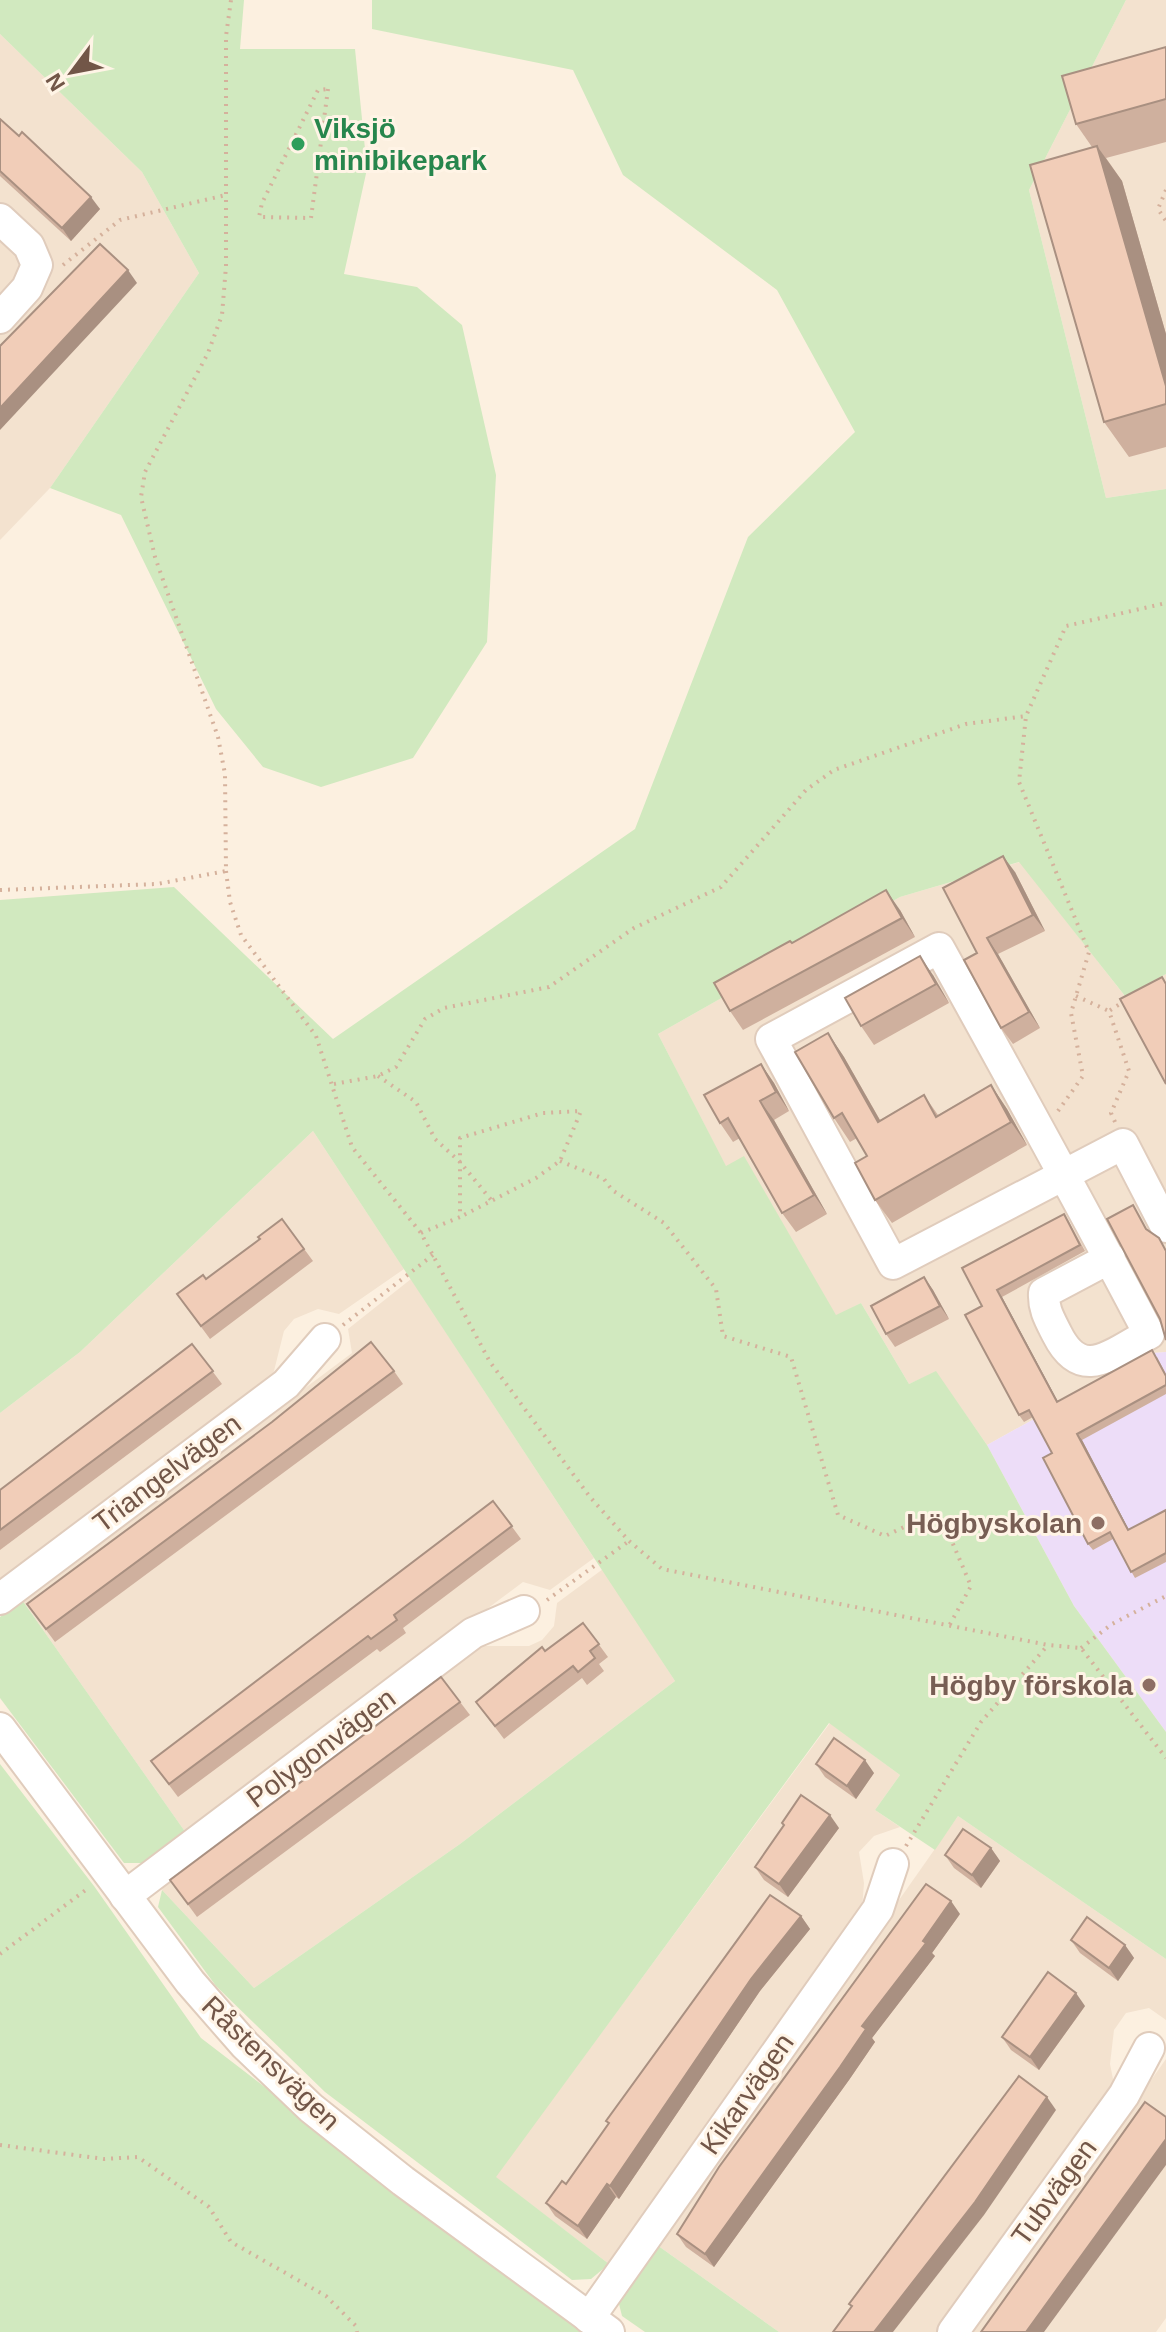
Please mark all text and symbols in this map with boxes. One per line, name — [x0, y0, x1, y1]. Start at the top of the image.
north arrow — [32, 32, 112, 112]
text: N — [41, 69, 70, 96]
place label: Viksjö minibikepark — [314, 113, 487, 176]
marker: Viksjö minibikepark — [289, 135, 307, 153]
street label: Triangelvägen — [87, 1408, 247, 1538]
place label: Högbyskolan — [906, 1508, 1082, 1539]
marker: Högbyskolan — [1089, 1514, 1107, 1532]
place label: Högby förskola — [929, 1670, 1133, 1701]
marker: Högby förskola — [1140, 1676, 1158, 1694]
street label: Polygonvägen — [241, 1682, 401, 1814]
street label: Råstensvägen — [196, 1990, 346, 2136]
street label: Kikarvägen — [694, 2028, 800, 2160]
street label: Tubvägen — [1005, 2133, 1103, 2251]

